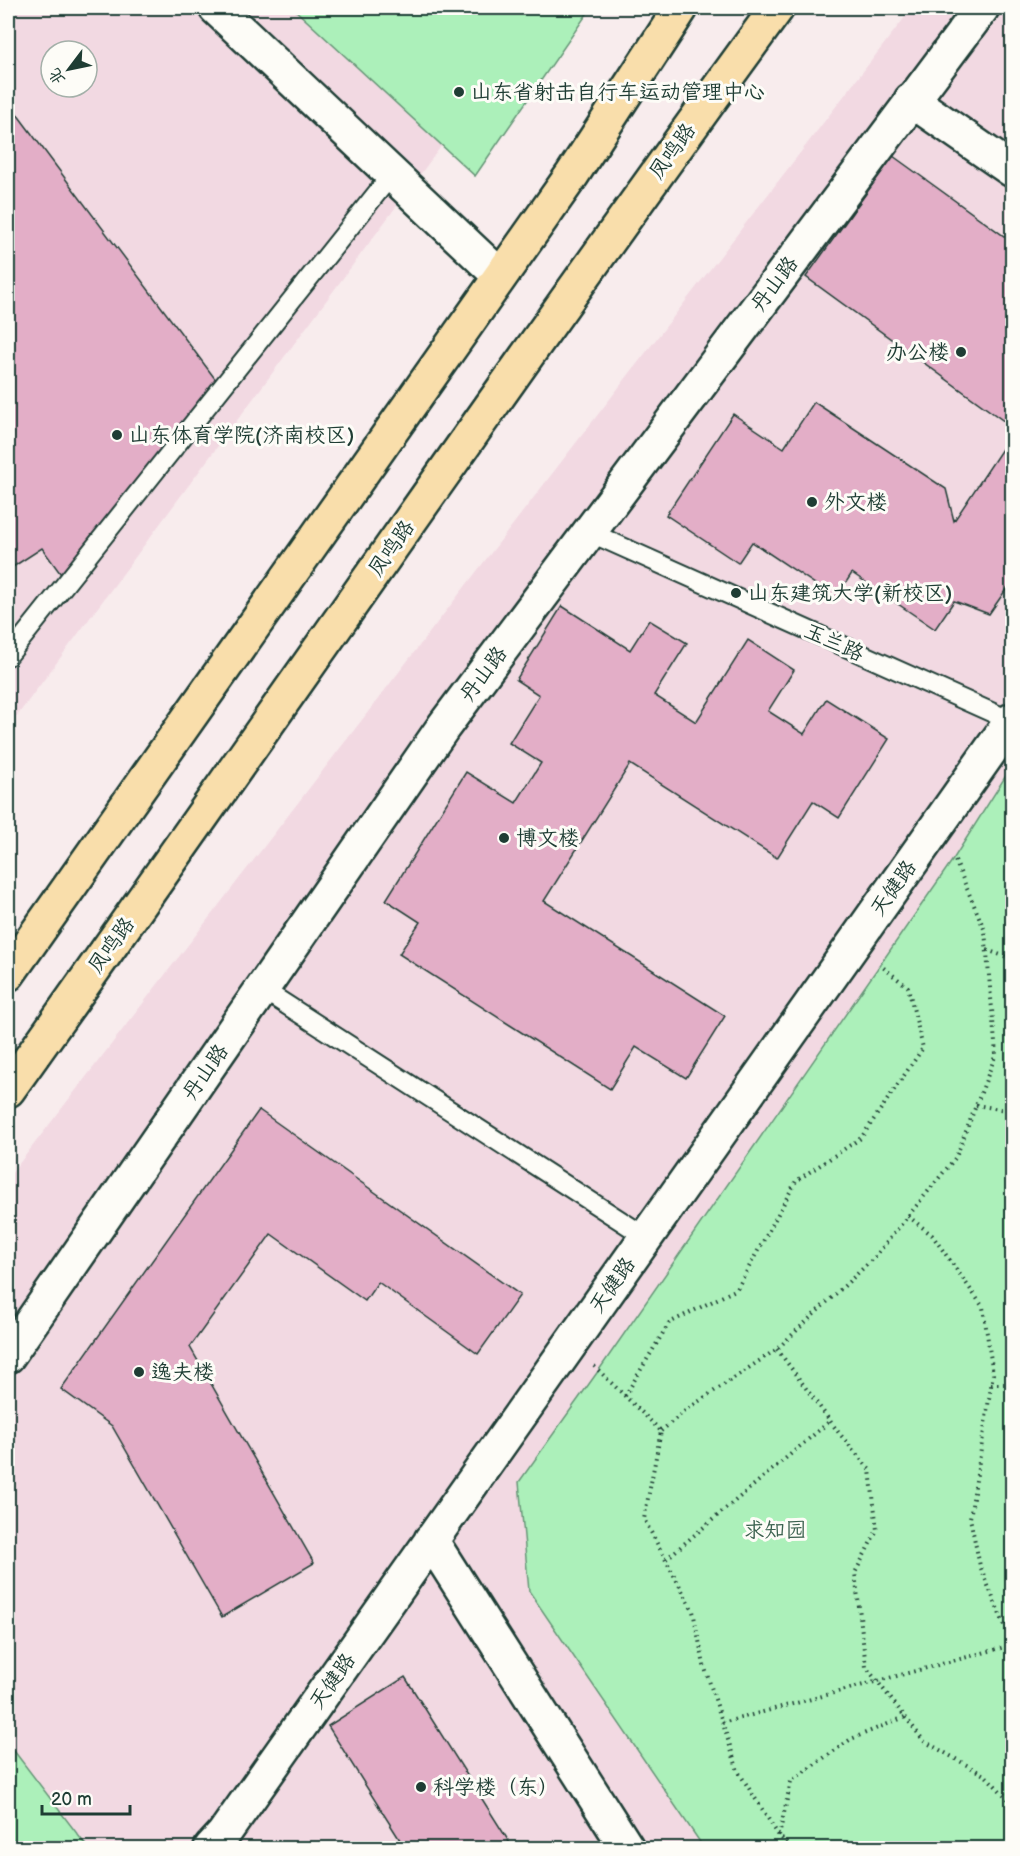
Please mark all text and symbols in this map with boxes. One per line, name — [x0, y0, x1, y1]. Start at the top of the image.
north arrow — [39, 39, 99, 99]
text: 北 — [45, 64, 70, 88]
place label: 山东省射击自行车运动管理中心 — [471, 80, 765, 105]
marker: 山东省射击自行车运动管理中心 — [452, 85, 466, 99]
street label: 凤鸣路 — [644, 118, 701, 184]
street label: 丹山路 — [745, 252, 803, 317]
place label: 办公楼 — [886, 340, 949, 365]
marker: 办公楼 — [954, 345, 968, 359]
place label: 山东体育学院(济南校区) — [129, 423, 354, 448]
marker: 山东体育学院(济南校区) — [110, 428, 124, 442]
place label: 外文楼 — [824, 490, 887, 515]
marker: 外文楼 — [805, 495, 819, 509]
street label: 凤鸣路 — [363, 515, 420, 581]
place label: 山东建筑大学(新校区) — [748, 581, 952, 606]
marker: 山东建筑大学(新校区) — [729, 586, 743, 600]
street label: 玉兰路 — [800, 618, 868, 667]
street label: 丹山路 — [454, 642, 512, 707]
place label: 博文楼 — [516, 826, 579, 851]
marker: 博文楼 — [497, 831, 511, 845]
street label: 天健路 — [865, 855, 922, 921]
street label: 凤鸣路 — [83, 912, 140, 978]
street label: 丹山路 — [177, 1039, 234, 1105]
street label: 天健路 — [584, 1252, 641, 1318]
place label: 逸夫楼 — [151, 1360, 214, 1385]
marker: 逸夫楼 — [132, 1365, 146, 1379]
park label: 求知园 — [744, 1518, 807, 1543]
street label: 天健路 — [304, 1648, 361, 1714]
place label: 科学楼（东） — [433, 1775, 559, 1800]
scale bar — [42, 1778, 130, 1816]
marker: 科学楼（东） — [414, 1780, 428, 1794]
text: 20 m — [51, 1789, 92, 1810]

